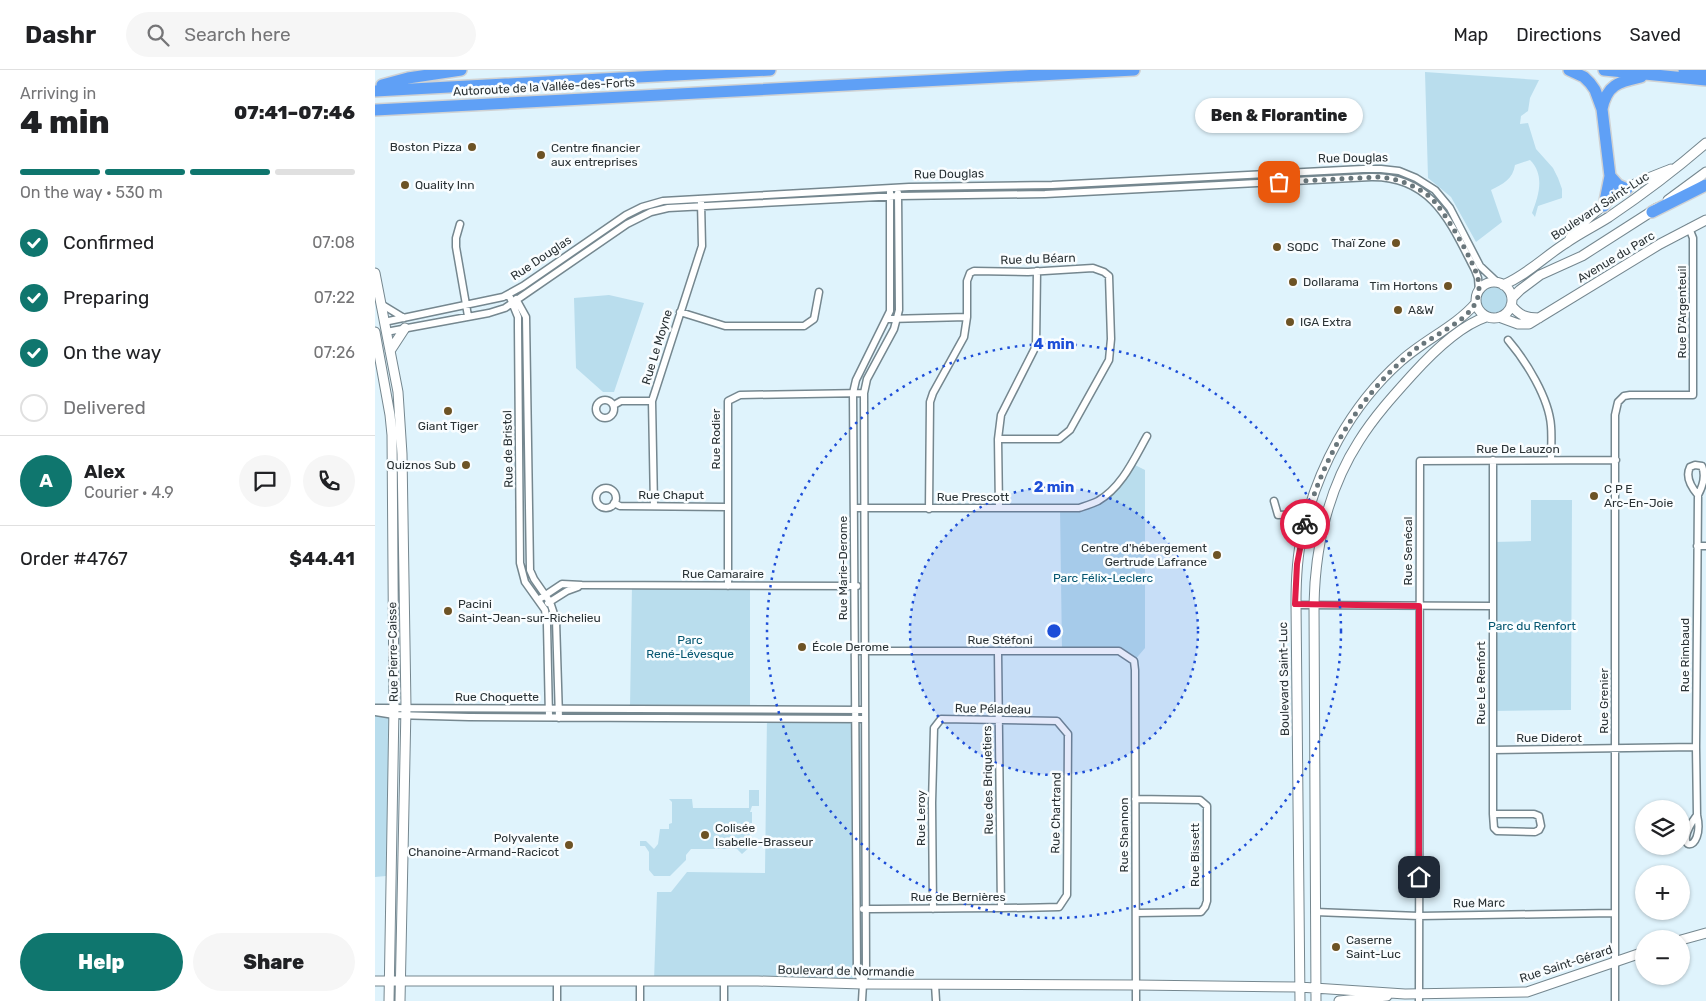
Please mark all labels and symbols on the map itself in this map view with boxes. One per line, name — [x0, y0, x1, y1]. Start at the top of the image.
street label: Autoroute de la Vallée-des-Forts — [453, 75, 635, 99]
callout: Ben & Florantine — [1195, 97, 1363, 132]
place label: Boston Pizza — [390, 140, 462, 154]
marker: Boston Pizza — [466, 141, 478, 153]
place label: Centre financier aux entreprises — [551, 141, 640, 169]
marker: Centre financier aux entreprises — [535, 149, 547, 161]
street label: Rue Douglas — [1318, 150, 1388, 166]
pin — [1258, 161, 1300, 203]
street label: Rue Douglas — [914, 166, 984, 182]
street label: Boulevard Saint-Luc — [1548, 169, 1652, 243]
place label: Quality Inn — [415, 178, 475, 192]
marker: Quality Inn — [399, 179, 411, 191]
street label: Avenue du Parc — [1575, 228, 1657, 286]
street label: Rue Douglas — [508, 233, 574, 283]
place label: Thaï Zone — [1332, 236, 1386, 250]
marker: Thaï Zone — [1390, 237, 1402, 249]
place label: SQDC — [1287, 240, 1319, 254]
marker: SQDC — [1271, 241, 1283, 253]
street label: Rue du Béarn — [1000, 251, 1076, 267]
street label: Rue D'Argenteuil — [1675, 266, 1689, 358]
place label: Dollarama — [1303, 275, 1359, 289]
marker: Dollarama — [1287, 276, 1299, 288]
place label: Tim Hortons — [1370, 279, 1438, 293]
marker: Tim Hortons — [1442, 280, 1454, 292]
place label: A&W — [1408, 303, 1434, 317]
marker: A&W — [1392, 304, 1404, 316]
street label: Rue Le Moyne — [639, 307, 675, 386]
place label: IGA Extra — [1300, 315, 1351, 329]
marker: IGA Extra — [1284, 316, 1296, 328]
text: 4 min — [1033, 335, 1075, 353]
marker: Giant Tiger — [442, 405, 454, 417]
street label: Rue Rodier — [709, 408, 723, 469]
street label: Rue de Bristol — [500, 410, 516, 488]
place label: Giant Tiger — [418, 419, 479, 433]
street label: Rue De Lauzon — [1476, 442, 1560, 456]
place label: Quiznos Sub — [387, 458, 456, 472]
marker: Quiznos Sub — [460, 459, 472, 471]
text: 2 min — [1034, 478, 1074, 496]
place label: C P E Arc-En-Joie — [1604, 482, 1673, 510]
street label: Rue Chaput — [638, 488, 704, 502]
street label: Rue Prescott — [937, 490, 1010, 504]
marker: C P E Arc-En-Joie — [1588, 490, 1600, 502]
courier — [1280, 499, 1330, 549]
street label: Rue Marie-Derome — [836, 515, 850, 620]
street label: Rue Senécal — [1401, 516, 1415, 586]
place label: Centre d'hébergement Gertrude Lafrance — [1081, 541, 1207, 569]
marker: Centre d'hébergement Gertrude Lafrance — [1211, 549, 1223, 561]
street label: Rue Camaraire — [682, 567, 764, 581]
park label: Parc Félix-Leclerc — [1053, 571, 1153, 585]
place label: Pacini Saint-Jean-sur-Richelieu — [458, 597, 601, 625]
street label: Rue Pierre-Caisse — [385, 602, 401, 702]
marker: Pacini Saint-Jean-sur-Richelieu — [442, 605, 454, 617]
street label: Rue Rimbaud — [1678, 618, 1692, 692]
park label: Parc du Renfort — [1488, 619, 1576, 633]
centre of rings — [1045, 622, 1063, 640]
street label: Boulevard Saint-Luc — [1276, 622, 1292, 736]
park label: Parc René-Lévesque — [646, 633, 734, 661]
street label: Rue Stéfoni — [967, 633, 1033, 647]
place label: École Derome — [812, 640, 889, 654]
marker: École Derome — [796, 641, 808, 653]
street label: Rue Le Renfort — [1474, 641, 1488, 725]
street label: Rue Grenier — [1597, 668, 1611, 734]
street label: Rue Choquette — [455, 690, 539, 704]
street label: Rue Péladeau — [955, 701, 1031, 717]
street label: Rue des Briquetiers — [980, 725, 996, 835]
street label: Rue Diderot — [1516, 731, 1582, 745]
street label: Rue Chartrand — [1048, 772, 1064, 854]
street label: Rue Leroy — [914, 790, 928, 846]
street label: Rue Shannon — [1117, 798, 1131, 872]
place label: Colisée Isabelle-Brasseur — [715, 821, 813, 849]
street label: Rue Bissett — [1188, 823, 1202, 887]
marker: Colisée Isabelle-Brasseur — [699, 829, 711, 841]
place label: Polyvalente Chanoine-Armand-Racicot — [408, 831, 559, 859]
marker: Polyvalente Chanoine-Armand-Racicot — [563, 839, 575, 851]
pin — [1398, 856, 1440, 898]
street label: Rue de Bernières — [910, 890, 1006, 904]
street label: Rue Marc — [1453, 896, 1505, 910]
place label: Caserne Saint-Luc — [1346, 933, 1401, 961]
marker: Caserne Saint-Luc — [1330, 941, 1342, 953]
street label: Rue Saint-Gérard — [1518, 942, 1614, 986]
street label: Boulevard de Normandie — [777, 963, 915, 979]

